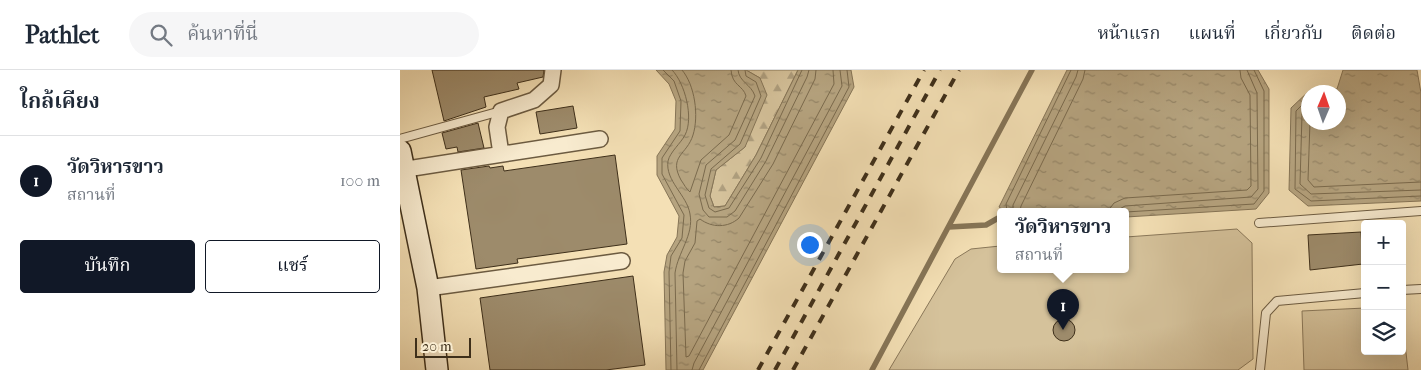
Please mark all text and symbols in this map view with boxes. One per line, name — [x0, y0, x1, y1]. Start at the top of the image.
search box — [129, 12, 479, 57]
text: Pathlet — [25, 21, 99, 49]
icon: search — [147, 21, 175, 49]
text: ค้นหาที่นี่ — [187, 23, 258, 45]
text: หน้าแรก — [1097, 23, 1160, 44]
text: แผนที่ — [1188, 23, 1236, 44]
text: เกี่ยวกับ — [1264, 23, 1323, 44]
text: ติดต่อ — [1351, 23, 1396, 44]
north arrow — [1301, 85, 1346, 130]
text: ใกล้เคียง — [20, 89, 100, 113]
text: วัดวิหารขาว — [67, 156, 164, 178]
text: 1 — [33, 171, 39, 190]
text: 100 m — [340, 171, 380, 190]
text: สถานที่ — [67, 185, 115, 204]
popup — [997, 208, 1129, 273]
text: วัดวิหารขาว — [1015, 216, 1111, 238]
map controls — [1361, 220, 1406, 355]
button: + — [1361, 220, 1406, 265]
your location — [797, 232, 823, 258]
button: บันทึก — [20, 240, 195, 293]
button: แชร์ — [205, 240, 380, 293]
text: สถานที่ — [1015, 245, 1063, 264]
button: − — [1361, 265, 1406, 310]
pin: 1 — [1047, 289, 1079, 330]
button: layers — [1361, 310, 1406, 355]
scale bar — [415, 335, 471, 358]
text: 20 m — [422, 338, 452, 355]

